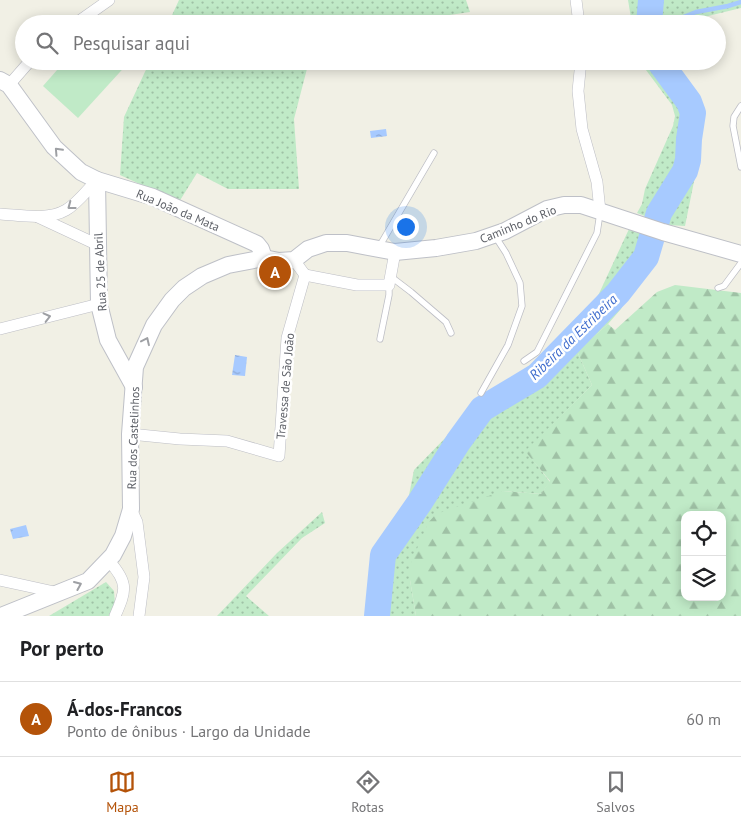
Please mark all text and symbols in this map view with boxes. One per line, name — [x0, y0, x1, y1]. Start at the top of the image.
search box — [15, 15, 726, 70]
icon: search — [33, 29, 61, 57]
text: Pesquisar aqui — [73, 31, 190, 55]
one-way arrow — [55, 148, 64, 157]
street label: Rua João da Mata — [134, 186, 222, 234]
one-way arrow — [67, 200, 77, 209]
street label: Caminho do Rio — [478, 202, 558, 246]
your location — [393, 214, 419, 240]
street label: Rua 25 de Abril — [90, 232, 110, 312]
pin: A — [259, 253, 291, 291]
water label: Ribeira da Estribeira — [525, 290, 621, 384]
one-way arrow — [43, 312, 52, 323]
street label: Travessa de São João — [273, 332, 297, 440]
one-way arrow — [140, 337, 150, 346]
street label: Rua dos Castelinhos — [124, 386, 142, 490]
map controls — [681, 511, 726, 601]
button: locate — [681, 511, 726, 556]
button: layers — [681, 556, 726, 601]
one-way arrow — [73, 581, 82, 591]
text: Por perto — [20, 635, 104, 662]
text: Á-dos-Francos — [67, 697, 182, 721]
text: A — [31, 709, 41, 729]
text: 60 m — [686, 709, 721, 729]
text: Ponto de ônibus · Largo da Unidade — [67, 721, 311, 741]
tab: Mapa — [106, 768, 139, 816]
tab: Rotas — [351, 768, 384, 816]
tab: Salvos — [596, 768, 635, 816]

